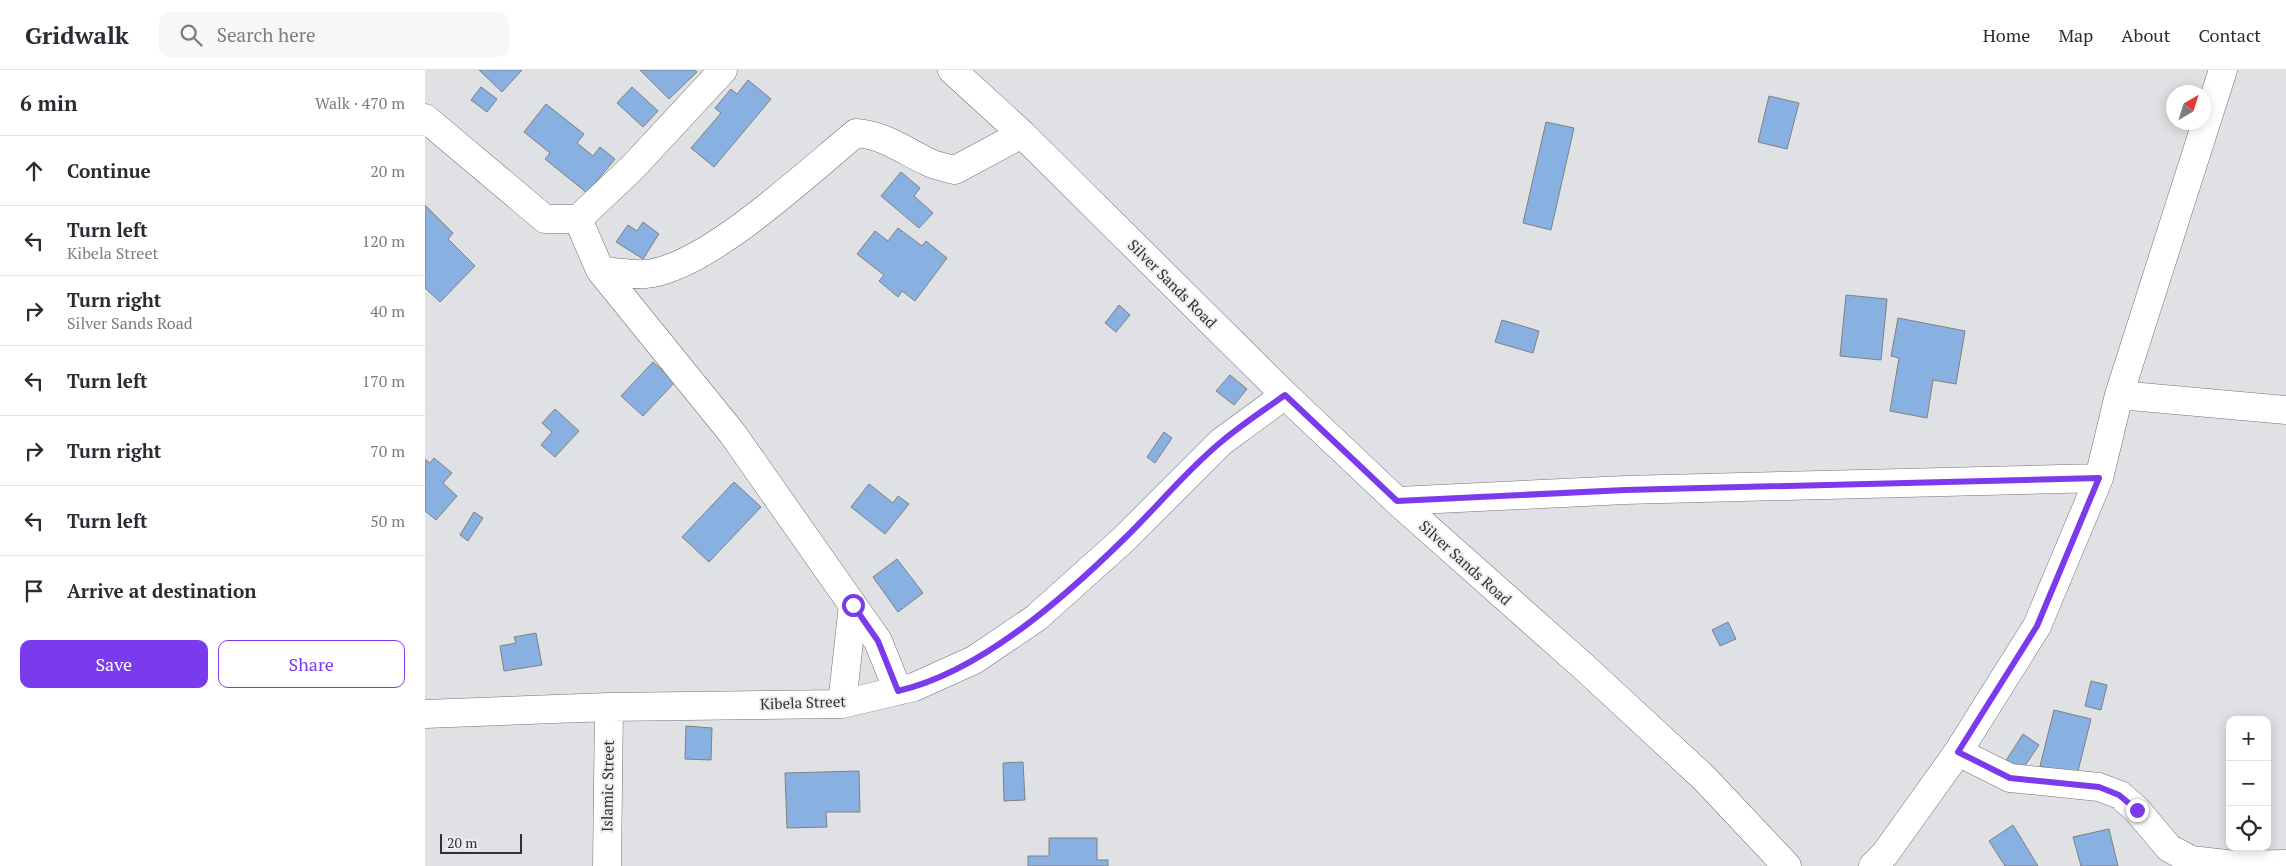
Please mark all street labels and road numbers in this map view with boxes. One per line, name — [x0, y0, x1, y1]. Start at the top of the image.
street label: Silver Sands Road — [1124, 235, 1221, 332]
street label: Silver Sands Road — [1415, 515, 1516, 609]
street label: Kibela Street — [760, 690, 847, 713]
street label: Islamic Street — [596, 739, 618, 832]

